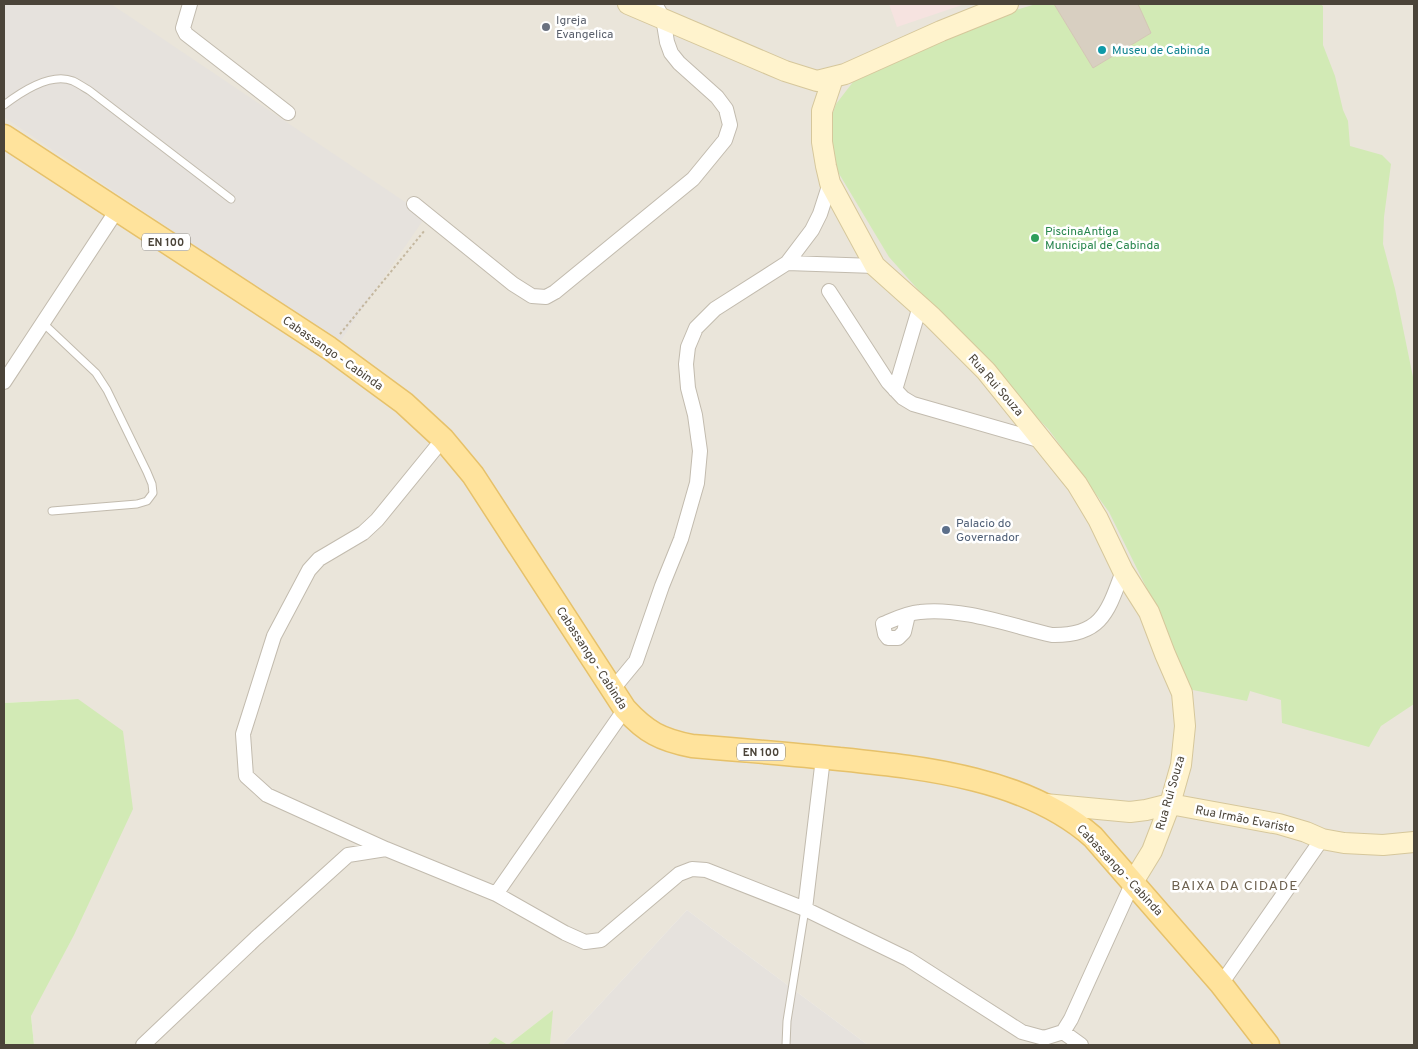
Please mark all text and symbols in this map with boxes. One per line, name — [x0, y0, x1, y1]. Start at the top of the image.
place label: Igreja Evangelica — [556, 13, 613, 43]
marker: Igreja Evangelica — [540, 21, 552, 33]
place label: Museu de Cabinda — [1112, 43, 1210, 59]
marker: Museu de Cabinda — [1096, 44, 1108, 56]
place label: PiscinaAntiga Municipal de Cabinda — [1045, 224, 1159, 254]
marker: PiscinaAntiga Municipal de Cabinda — [1029, 232, 1041, 244]
road number: EN 100 — [142, 233, 190, 250]
street label: Cabassango - Cabinda — [279, 313, 386, 395]
street label: Rua Rui Souza — [964, 351, 1027, 420]
place label: Palacio do Governador — [956, 516, 1020, 546]
marker: Palacio do Governador — [940, 524, 952, 536]
street label: Cabassango - Cabinda — [552, 604, 630, 713]
road number: EN 100 — [737, 744, 785, 760]
street label: Rua Rui Souza — [1153, 754, 1189, 832]
street label: Rua Irmão Evaristo — [1194, 802, 1296, 838]
street label: Cabassango - Cabinda — [1073, 822, 1166, 920]
district label: BAIXA DA CIDADE — [1171, 878, 1299, 895]

